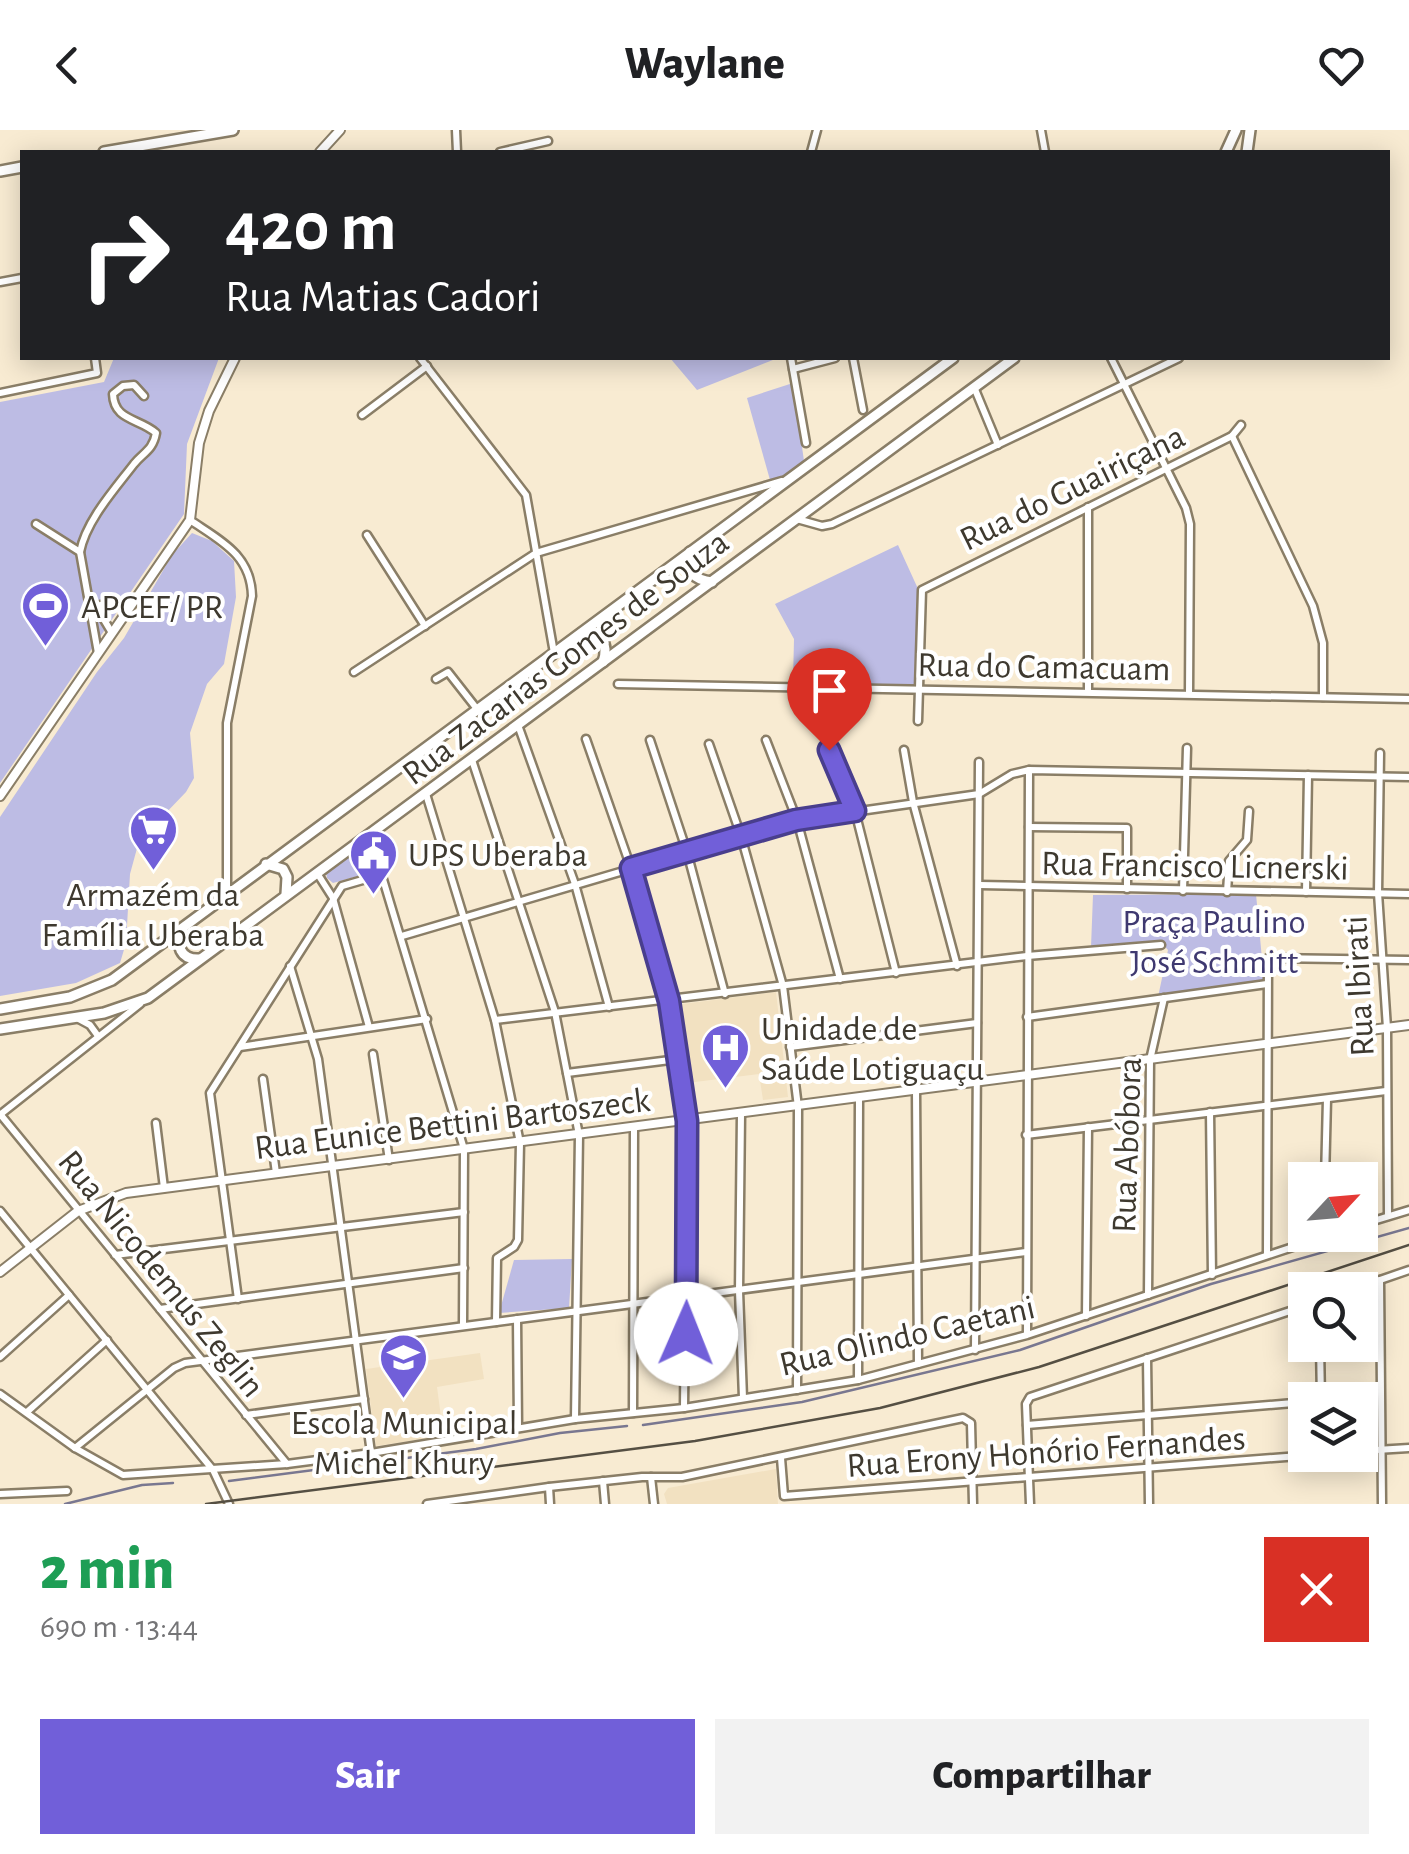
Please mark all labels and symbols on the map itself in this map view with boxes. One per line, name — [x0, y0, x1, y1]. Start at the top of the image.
street label: Rua do Guairiçana — [955, 419, 1191, 558]
street label: Rua Zacarias Gomes de Souza — [396, 524, 735, 792]
sports icon: APCEF/ PR — [20, 580, 72, 648]
place label: APCEF/ PR — [81, 590, 223, 625]
pin — [787, 648, 872, 751]
street label: Rua do Camacuam — [917, 648, 1171, 687]
supermarket icon: Armazém da Família Uberaba — [127, 804, 179, 872]
public building icon: UPS Uberaba — [347, 828, 399, 896]
place label: UPS Uberaba — [408, 838, 588, 873]
street label: Rua Francisco Licnerski — [1041, 846, 1349, 887]
place label: Armazém da Família Uberaba — [42, 878, 264, 953]
park label: Praça Paulino José Schmitt — [1122, 905, 1306, 980]
street label: Rua Ibirati — [1338, 915, 1381, 1057]
place label: Unidade de Saúde Lotiguaçu — [761, 1012, 984, 1087]
hospital icon: Unidade de Saúde Lotiguaçu — [700, 1022, 752, 1090]
street label: Rua Abóbora — [1107, 1057, 1148, 1234]
street label: Rua Eunice Bettini Bartoszeck — [253, 1083, 652, 1166]
street label: Rua Nicodemus Zeglin — [51, 1144, 271, 1404]
north arrow — [1288, 1162, 1378, 1252]
position arrow — [634, 1282, 738, 1386]
street label: Rua Olindo Caetani — [776, 1290, 1038, 1383]
school or university icon: Escola Municipal Michel Khury — [378, 1332, 430, 1400]
place label: Escola Municipal Michel Khury — [291, 1406, 517, 1481]
street label: Rua Erony Honório Fernandes — [846, 1421, 1247, 1484]

